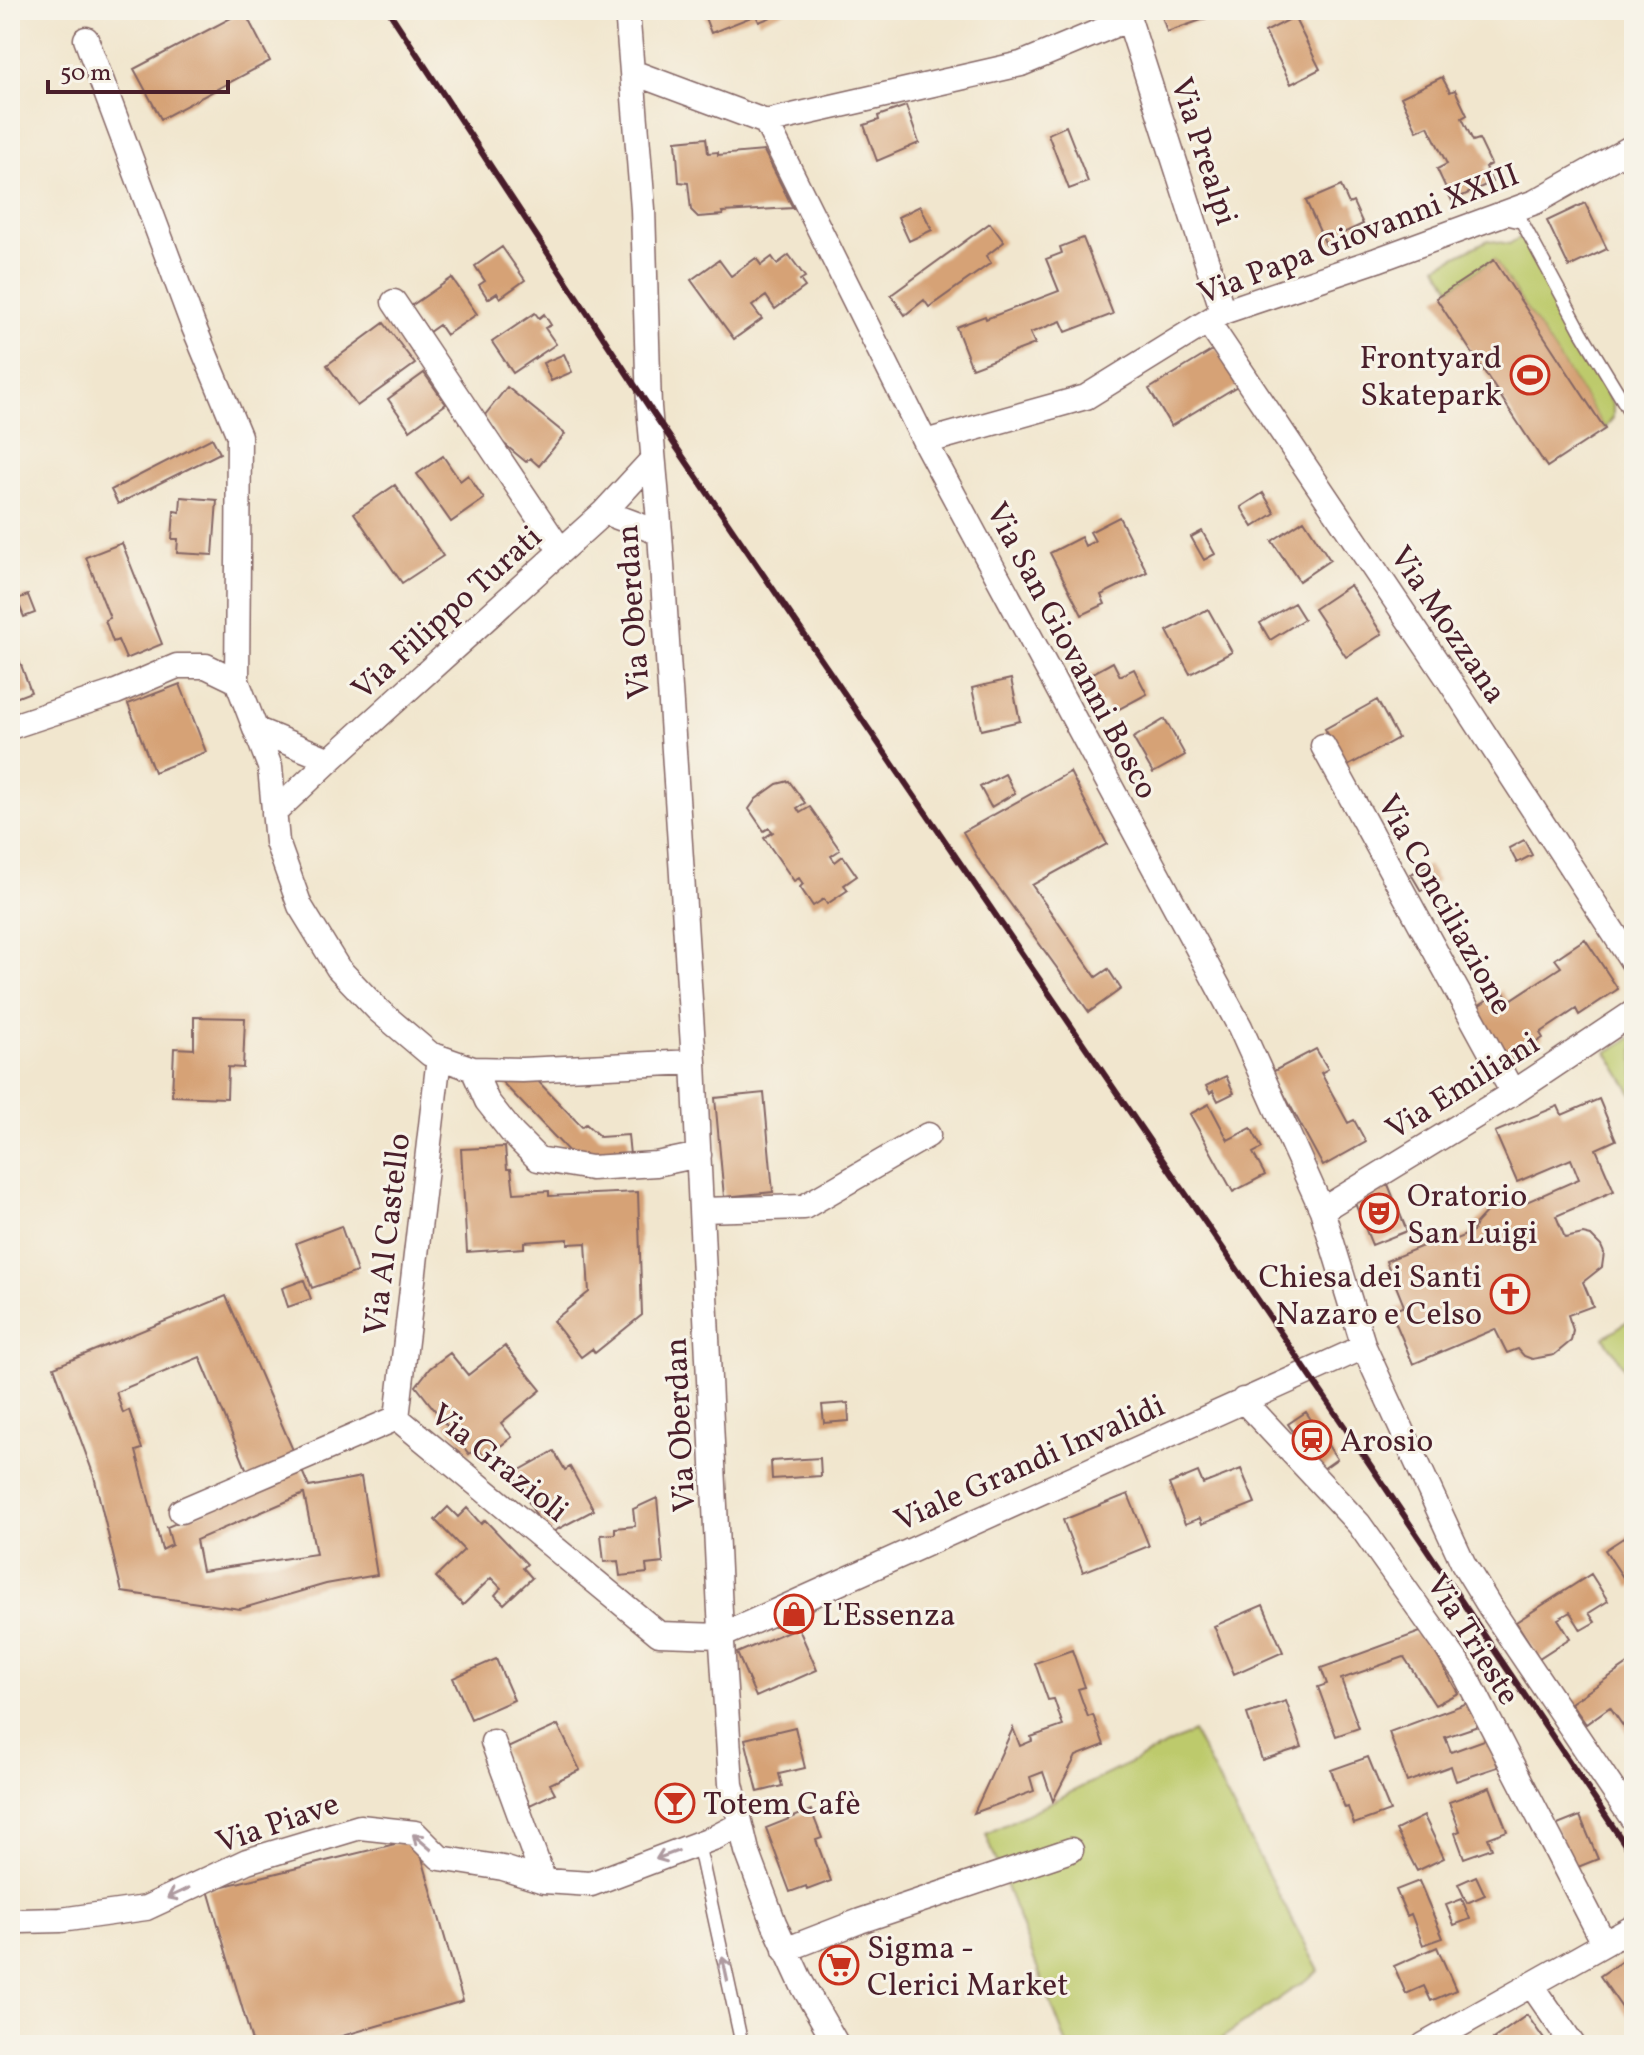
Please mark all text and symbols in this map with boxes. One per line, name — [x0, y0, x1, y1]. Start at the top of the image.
scale bar — [48, 44, 228, 94]
text: 50 m — [60, 57, 112, 91]
street label: Via Prealpi — [1158, 72, 1247, 231]
street label: Via Papa Giovanni XXIII — [1192, 154, 1526, 317]
place label: Frontyard Skatepark — [1360, 338, 1502, 419]
sports icon: Frontyard Skatepark — [1509, 354, 1551, 396]
street label: Via San Giovanni Bosco — [973, 495, 1167, 808]
street label: Via Filippo Turati — [343, 517, 553, 712]
street label: Via Oberdan — [607, 523, 663, 701]
street label: Via Mozzana — [1378, 538, 1516, 713]
street label: Via Conciliazione — [1365, 787, 1522, 1023]
street label: Via Emiliani — [1378, 1023, 1549, 1152]
street label: Via Al Castello — [355, 1131, 423, 1338]
place label: Oratorio San Luigi — [1407, 1176, 1538, 1257]
theatre icon: Oratorio San Luigi — [1358, 1192, 1400, 1234]
place label: Chiesa dei Santi Nazaro e Celso — [1258, 1257, 1482, 1338]
church icon: Chiesa dei Santi Nazaro e Celso — [1489, 1273, 1531, 1315]
street label: Via Oberdan — [655, 1336, 709, 1513]
street label: Viale Grandi Invalidi — [888, 1385, 1172, 1544]
street label: Via Grazioli — [420, 1395, 577, 1534]
station icon: Arosio — [1291, 1419, 1333, 1461]
place label: Arosio — [1340, 1421, 1433, 1465]
street label: Via Trieste — [1414, 1567, 1529, 1714]
shop icon: L'Essenza — [773, 1593, 815, 1635]
place label: L'Essenza — [822, 1595, 956, 1639]
bar icon: Totem Cafè — [654, 1782, 696, 1824]
street label: Via Piave — [211, 1783, 345, 1866]
place label: Totem Cafè — [703, 1784, 861, 1828]
one-way arrow — [411, 1833, 432, 1851]
one-way arrow — [655, 1849, 680, 1863]
one-way arrow — [166, 1886, 190, 1901]
place label: Sigma - Clerici Market — [867, 1928, 1069, 2009]
supermarket icon: Sigma - Clerici Market — [818, 1944, 860, 1986]
one-way arrow — [717, 1956, 732, 1982]

